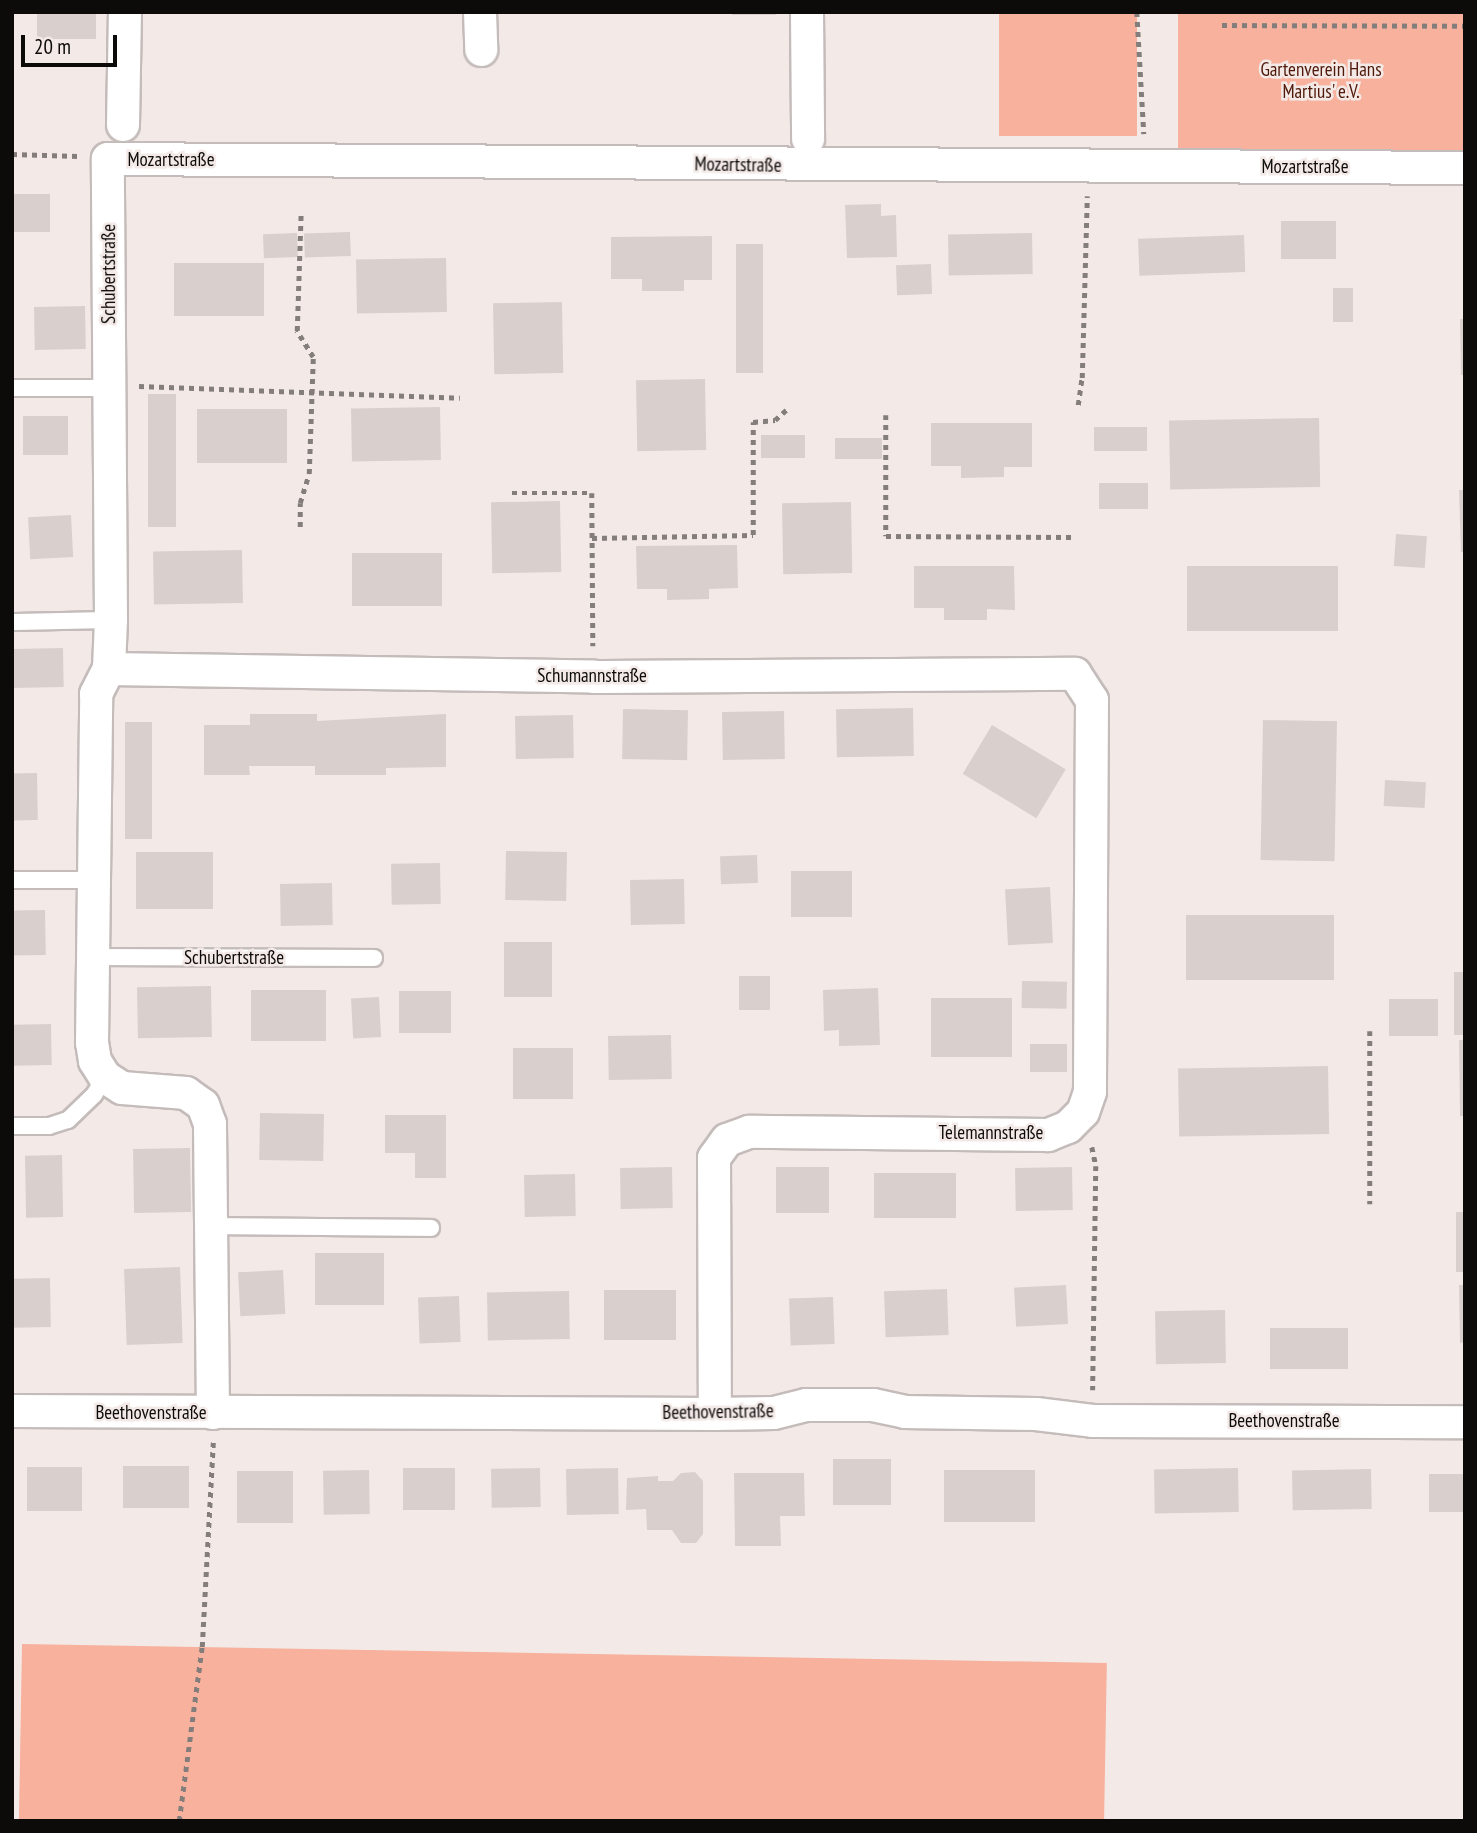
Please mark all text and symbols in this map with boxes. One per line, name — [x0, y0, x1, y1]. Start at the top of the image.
scale bar — [24, 21, 121, 65]
text: 20 m — [34, 33, 71, 60]
park label: Gartenverein Hans Martius' e.V. — [1260, 59, 1382, 103]
street label: Mozartstraße — [128, 149, 214, 171]
street label: Mozartstraße — [694, 153, 782, 177]
street label: Mozartstraße — [1262, 156, 1348, 178]
street label: Schubertstraße — [98, 224, 120, 324]
street label: Schumannstraße — [537, 665, 647, 687]
street label: Schubertstraße — [184, 947, 284, 969]
street label: Telemannstraße — [939, 1122, 1043, 1144]
street label: Beethovenstraße — [662, 1400, 774, 1424]
street label: Beethovenstraße — [95, 1402, 207, 1424]
street label: Beethovenstraße — [1228, 1410, 1340, 1432]

